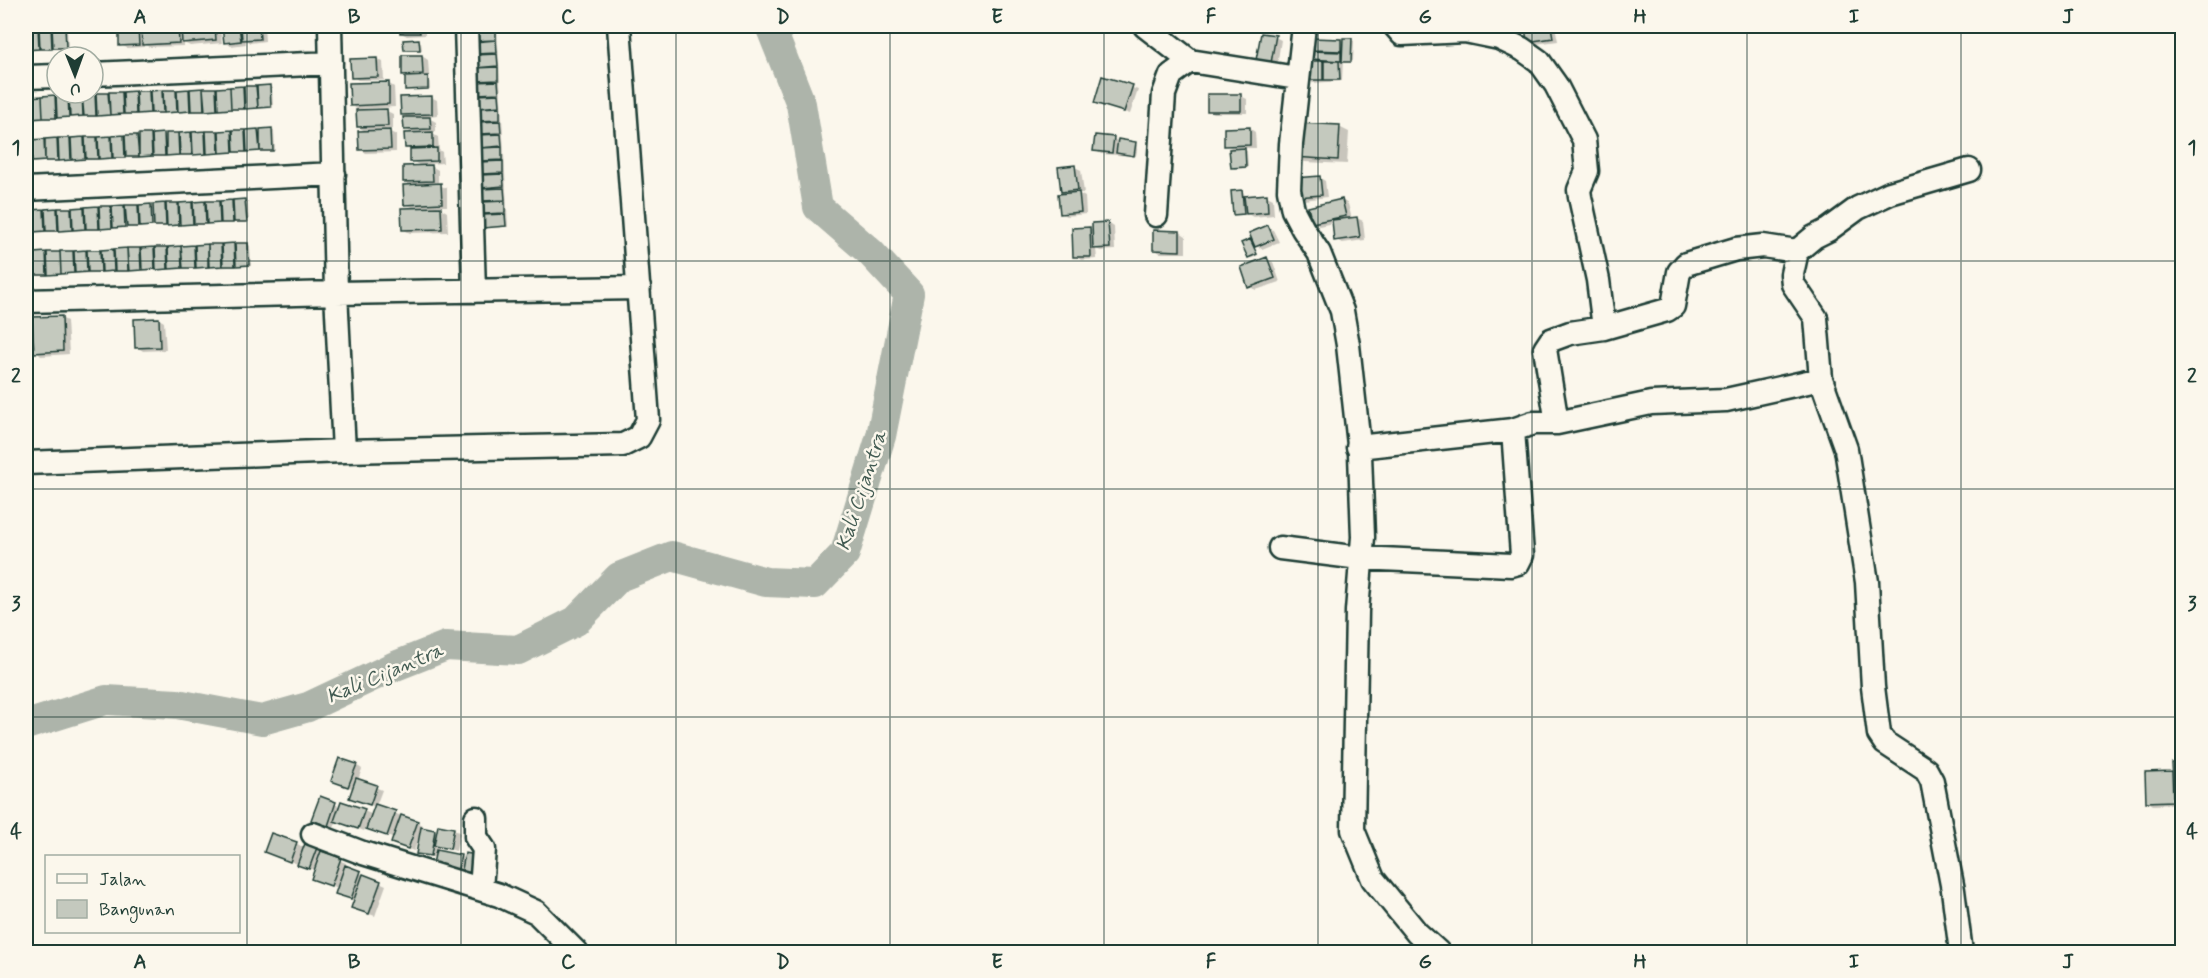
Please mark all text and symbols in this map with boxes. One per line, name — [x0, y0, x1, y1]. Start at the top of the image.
text: A — [133, 4, 147, 31]
text: B — [348, 4, 361, 31]
text: C — [561, 4, 576, 31]
text: D — [776, 4, 790, 31]
text: E — [991, 4, 1003, 31]
text: F — [1206, 4, 1217, 31]
text: G — [1418, 4, 1432, 31]
text: H — [1633, 4, 1647, 31]
text: I — [1849, 4, 1859, 31]
text: J — [2062, 4, 2074, 31]
north arrow — [45, 45, 105, 105]
text: U — [70, 78, 81, 99]
text: 1 — [12, 135, 20, 162]
text: 1 — [2188, 135, 2196, 162]
text: 2 — [11, 363, 21, 390]
text: 2 — [2187, 363, 2197, 390]
water label: Kali Cijantra — [830, 427, 894, 554]
text: 3 — [11, 591, 21, 618]
text: 3 — [2187, 591, 2197, 618]
water label: Kali Cijantra — [323, 637, 448, 711]
text: 4 — [10, 819, 22, 846]
text: 4 — [2186, 819, 2198, 846]
legend — [45, 855, 240, 933]
text: Jalan — [99, 868, 146, 892]
text: Bangunan — [99, 898, 175, 923]
text: A — [133, 949, 147, 976]
text: B — [348, 949, 361, 976]
text: C — [561, 949, 576, 976]
text: D — [776, 949, 790, 976]
text: E — [991, 949, 1003, 976]
text: F — [1206, 949, 1217, 976]
text: G — [1418, 949, 1432, 976]
text: H — [1633, 949, 1647, 976]
text: I — [1849, 949, 1859, 976]
text: J — [2062, 949, 2074, 976]

